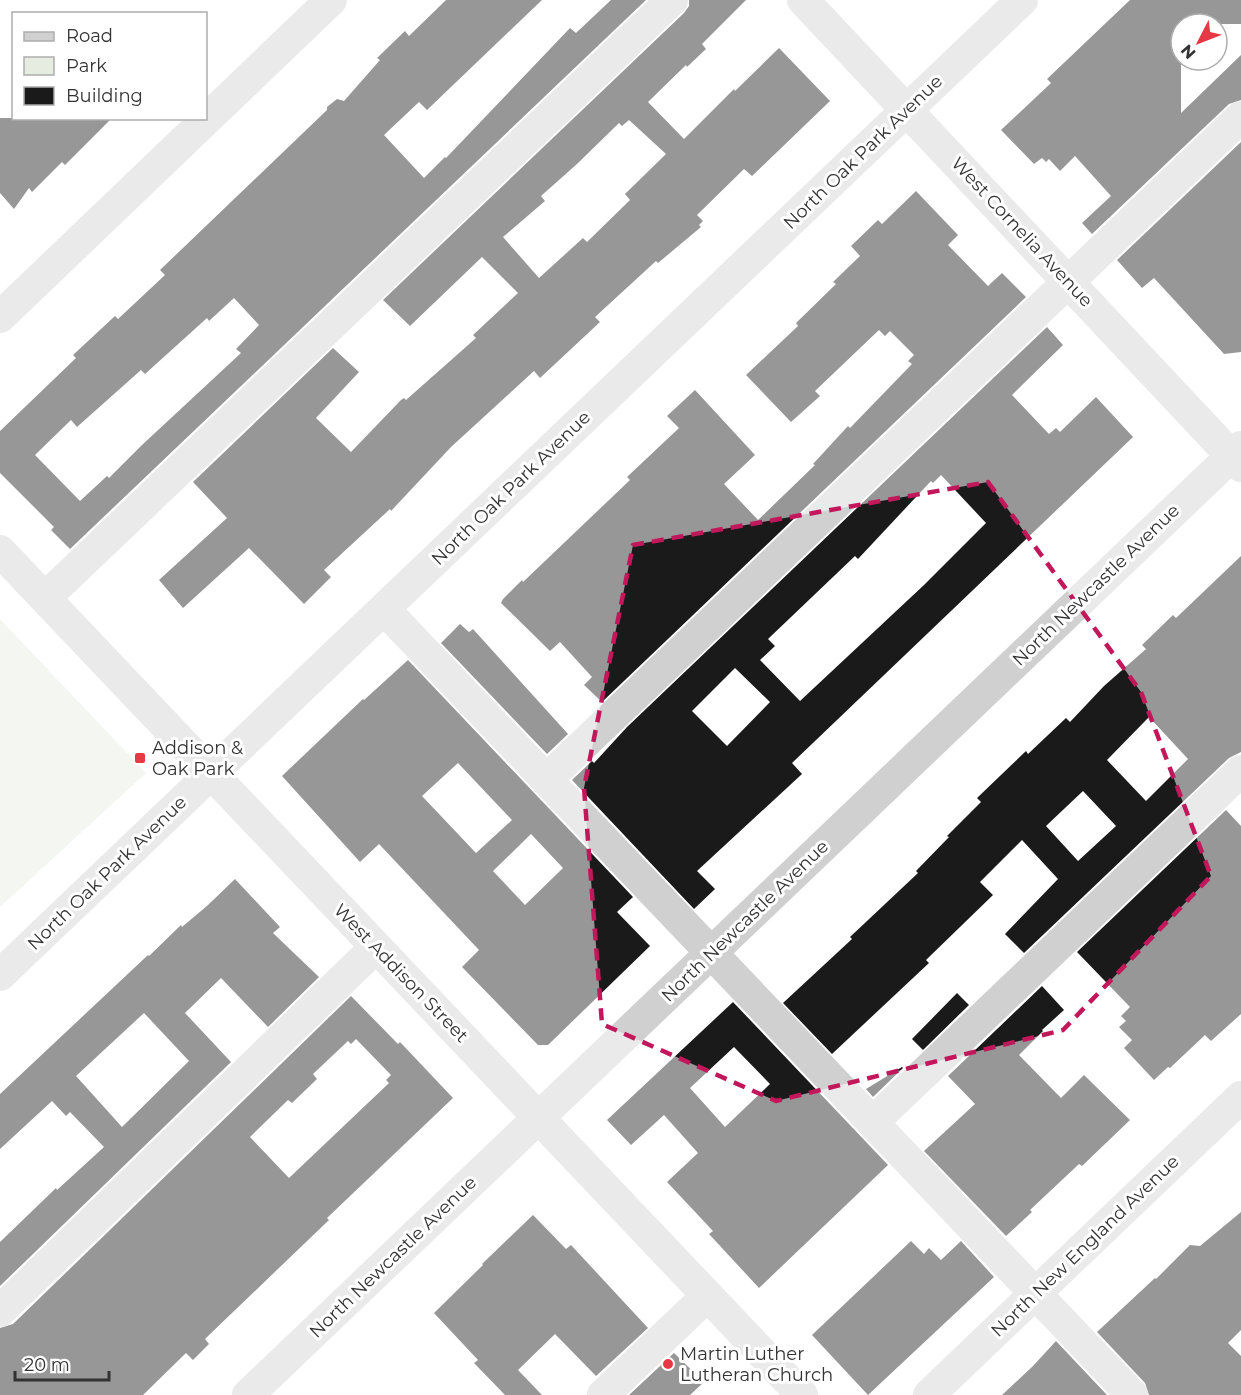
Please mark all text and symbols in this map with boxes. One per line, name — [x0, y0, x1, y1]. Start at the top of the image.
legend — [12, 12, 207, 120]
north arrow — [1169, 12, 1229, 72]
text: Road — [66, 25, 113, 47]
text: N — [1177, 41, 1200, 63]
text: Park — [66, 55, 107, 77]
street label: North Oak Park Avenue — [779, 70, 947, 234]
text: Building — [66, 85, 143, 107]
street label: West Cornelia Avenue — [947, 152, 1097, 312]
street label: North Oak Park Avenue — [427, 406, 595, 570]
street label: North Newcastle Avenue — [1008, 499, 1184, 671]
place label: Addison & Oak Park — [152, 737, 243, 780]
marker: Addison & Oak Park — [133, 751, 147, 765]
street label: North Oak Park Avenue — [23, 791, 191, 955]
street label: North Newcastle Avenue — [657, 835, 833, 1007]
street label: West Addison Street — [329, 899, 473, 1047]
street label: North New England Avenue — [987, 1150, 1184, 1342]
street label: North Newcastle Avenue — [305, 1171, 481, 1343]
place label: Martin Luther Lutheran Church — [680, 1343, 833, 1386]
scale bar — [15, 1344, 110, 1382]
text: 20 m — [24, 1354, 70, 1376]
marker: Martin Luther Lutheran Church — [661, 1357, 675, 1371]

